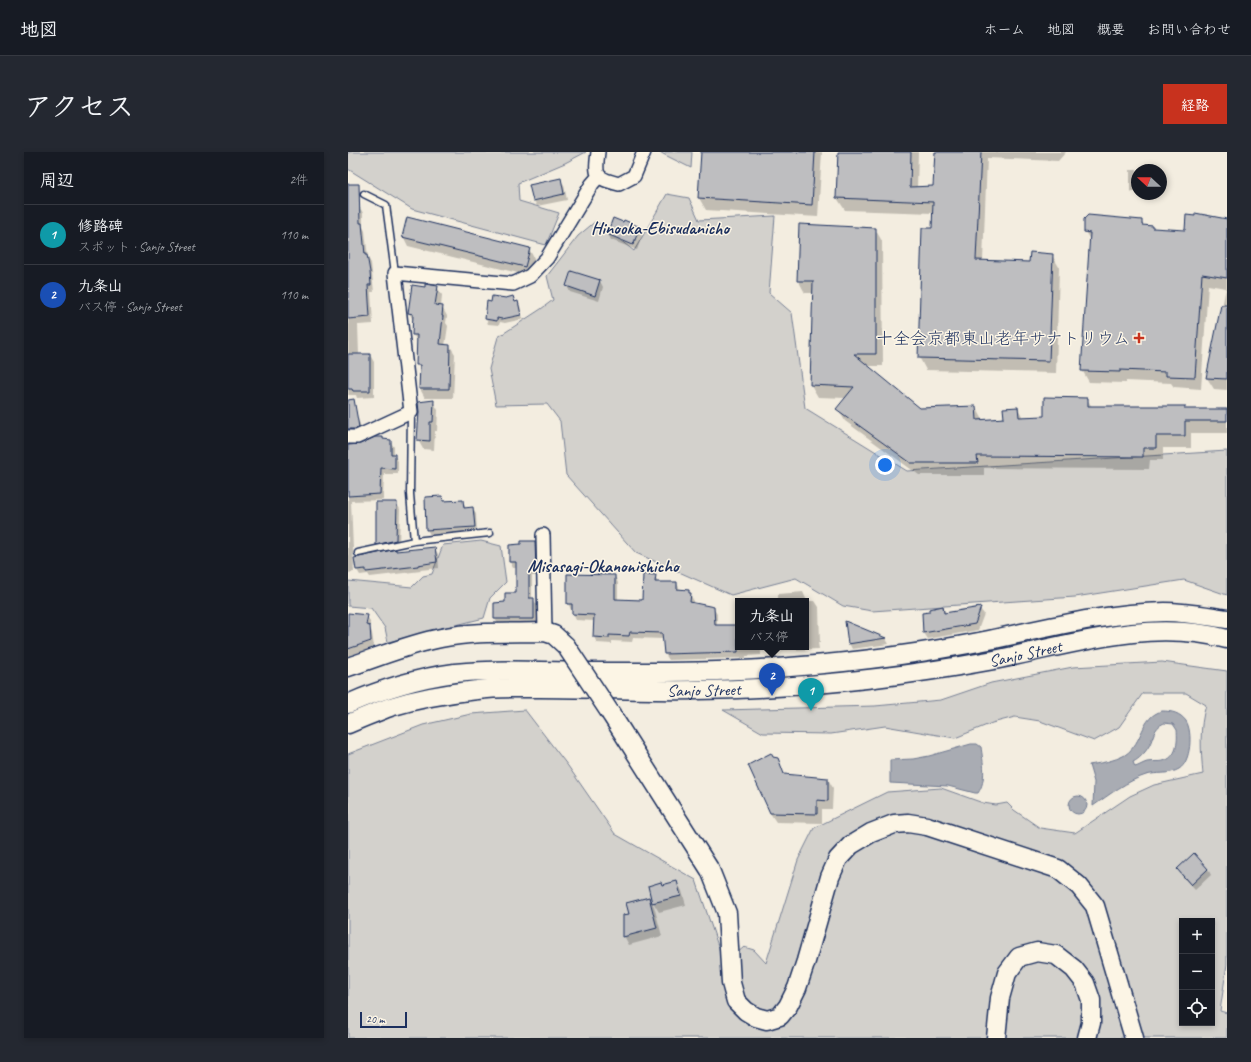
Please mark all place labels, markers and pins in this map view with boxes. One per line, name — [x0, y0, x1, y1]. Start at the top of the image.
place label: 十全会京都東山老年サナトリウム — [876, 328, 1130, 349]
marker: 十全会京都東山老年サナトリウム — [1133, 332, 1145, 344]
pin: 2 — [759, 663, 785, 696]
pin: 1 — [798, 678, 824, 711]

